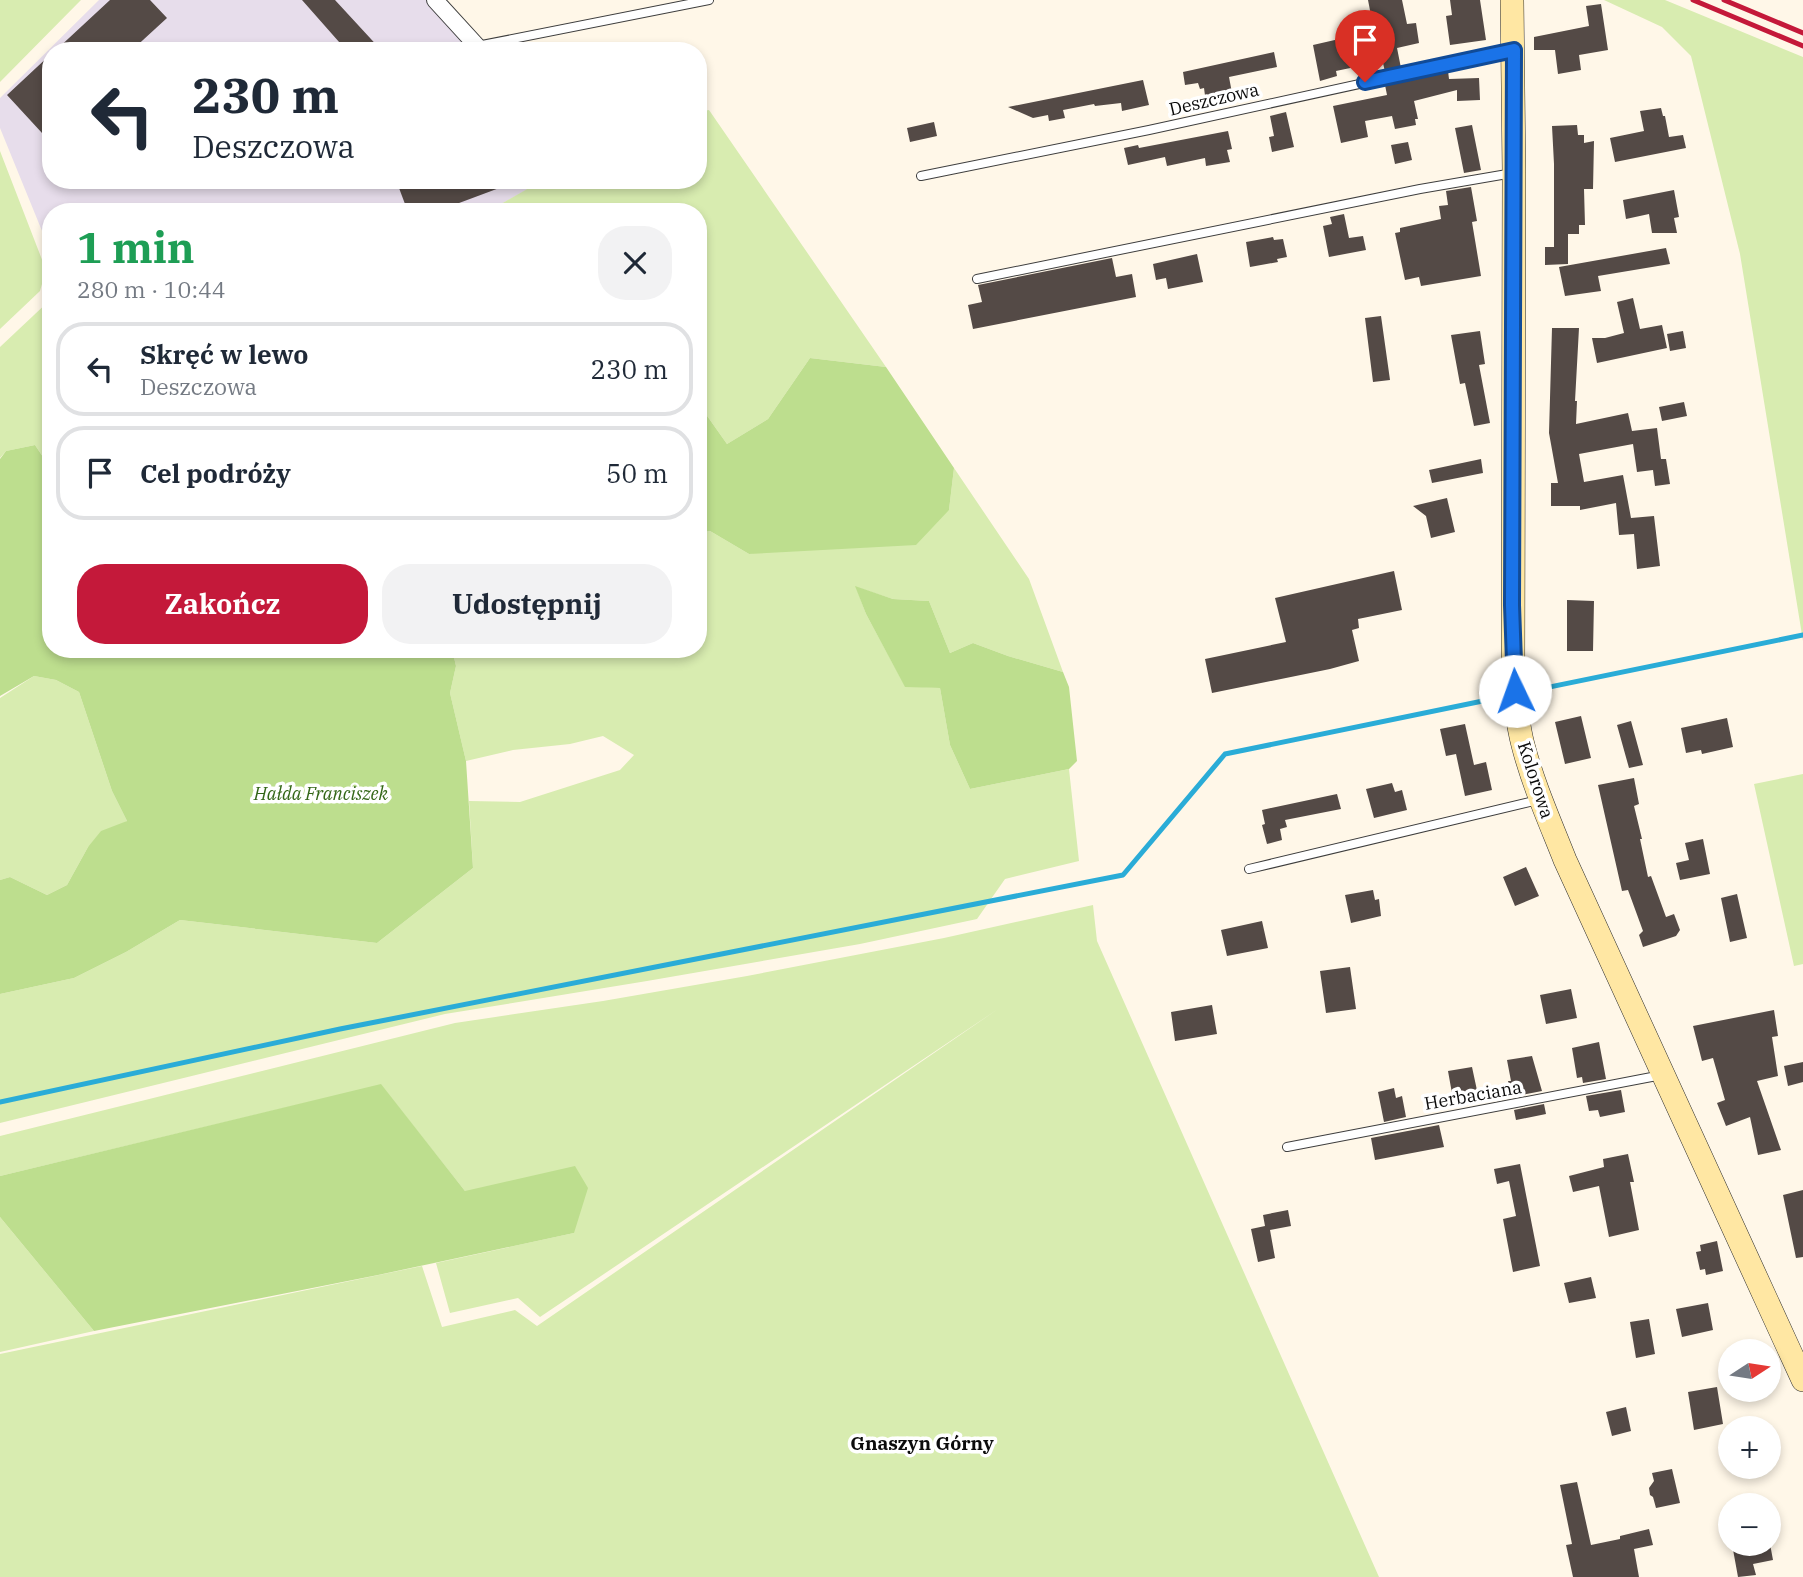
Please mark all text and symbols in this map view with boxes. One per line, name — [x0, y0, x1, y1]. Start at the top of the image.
pin — [1335, 10, 1395, 82]
icon: arrive — [1346, 21, 1384, 59]
text: 230 m — [192, 63, 339, 126]
icon: left — [77, 70, 168, 161]
street label: Deszczowa — [1167, 77, 1261, 121]
text: Deszczowa — [192, 125, 355, 167]
text: 1 min — [77, 220, 195, 275]
button: close — [598, 226, 672, 300]
text: 280 m · 10:44 — [77, 274, 226, 304]
text: Skręć w lewo — [140, 337, 308, 371]
icon: left — [81, 350, 119, 388]
text: 230 m — [590, 352, 668, 386]
text: Deszczowa — [140, 371, 257, 401]
icon: arrive — [81, 454, 119, 492]
text: Cel podróży — [140, 456, 291, 490]
text: 50 m — [606, 456, 668, 490]
button: Zakończ — [77, 564, 368, 644]
button: Udostępnij — [382, 564, 672, 644]
position arrow — [1478, 654, 1552, 728]
street label: Kolorowa — [1513, 739, 1559, 822]
park label: Hałda Franciszek — [253, 782, 389, 805]
street label: Herbaciana — [1422, 1075, 1524, 1115]
north arrow — [1718, 1339, 1782, 1402]
map controls — [1718, 1339, 1781, 1556]
button: + — [1718, 1416, 1781, 1479]
district label: Gnaszyn Górny — [850, 1431, 994, 1455]
button: − — [1718, 1493, 1781, 1556]

